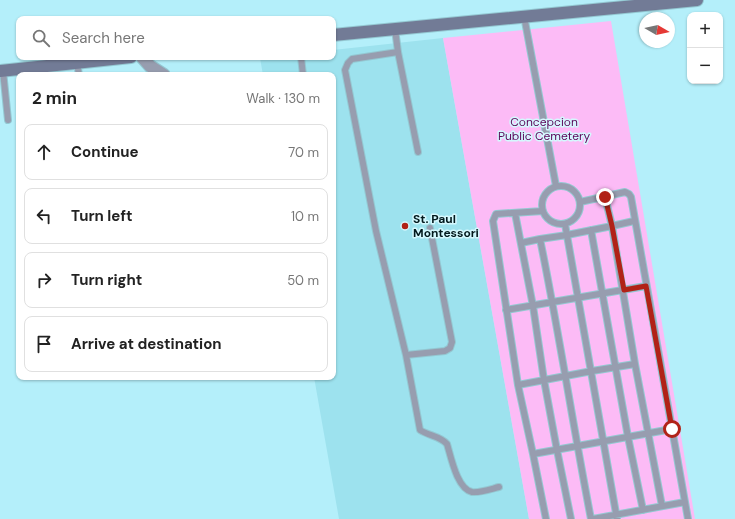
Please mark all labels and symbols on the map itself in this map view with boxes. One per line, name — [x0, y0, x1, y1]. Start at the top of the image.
north arrow — [639, 12, 675, 48]
park label: Concepcion Public Cemetery — [498, 114, 590, 144]
route end — [596, 188, 614, 206]
place label: St. Paul Montessori — [413, 211, 479, 241]
marker: St. Paul Montessori — [400, 221, 410, 231]
route start — [663, 420, 681, 438]

